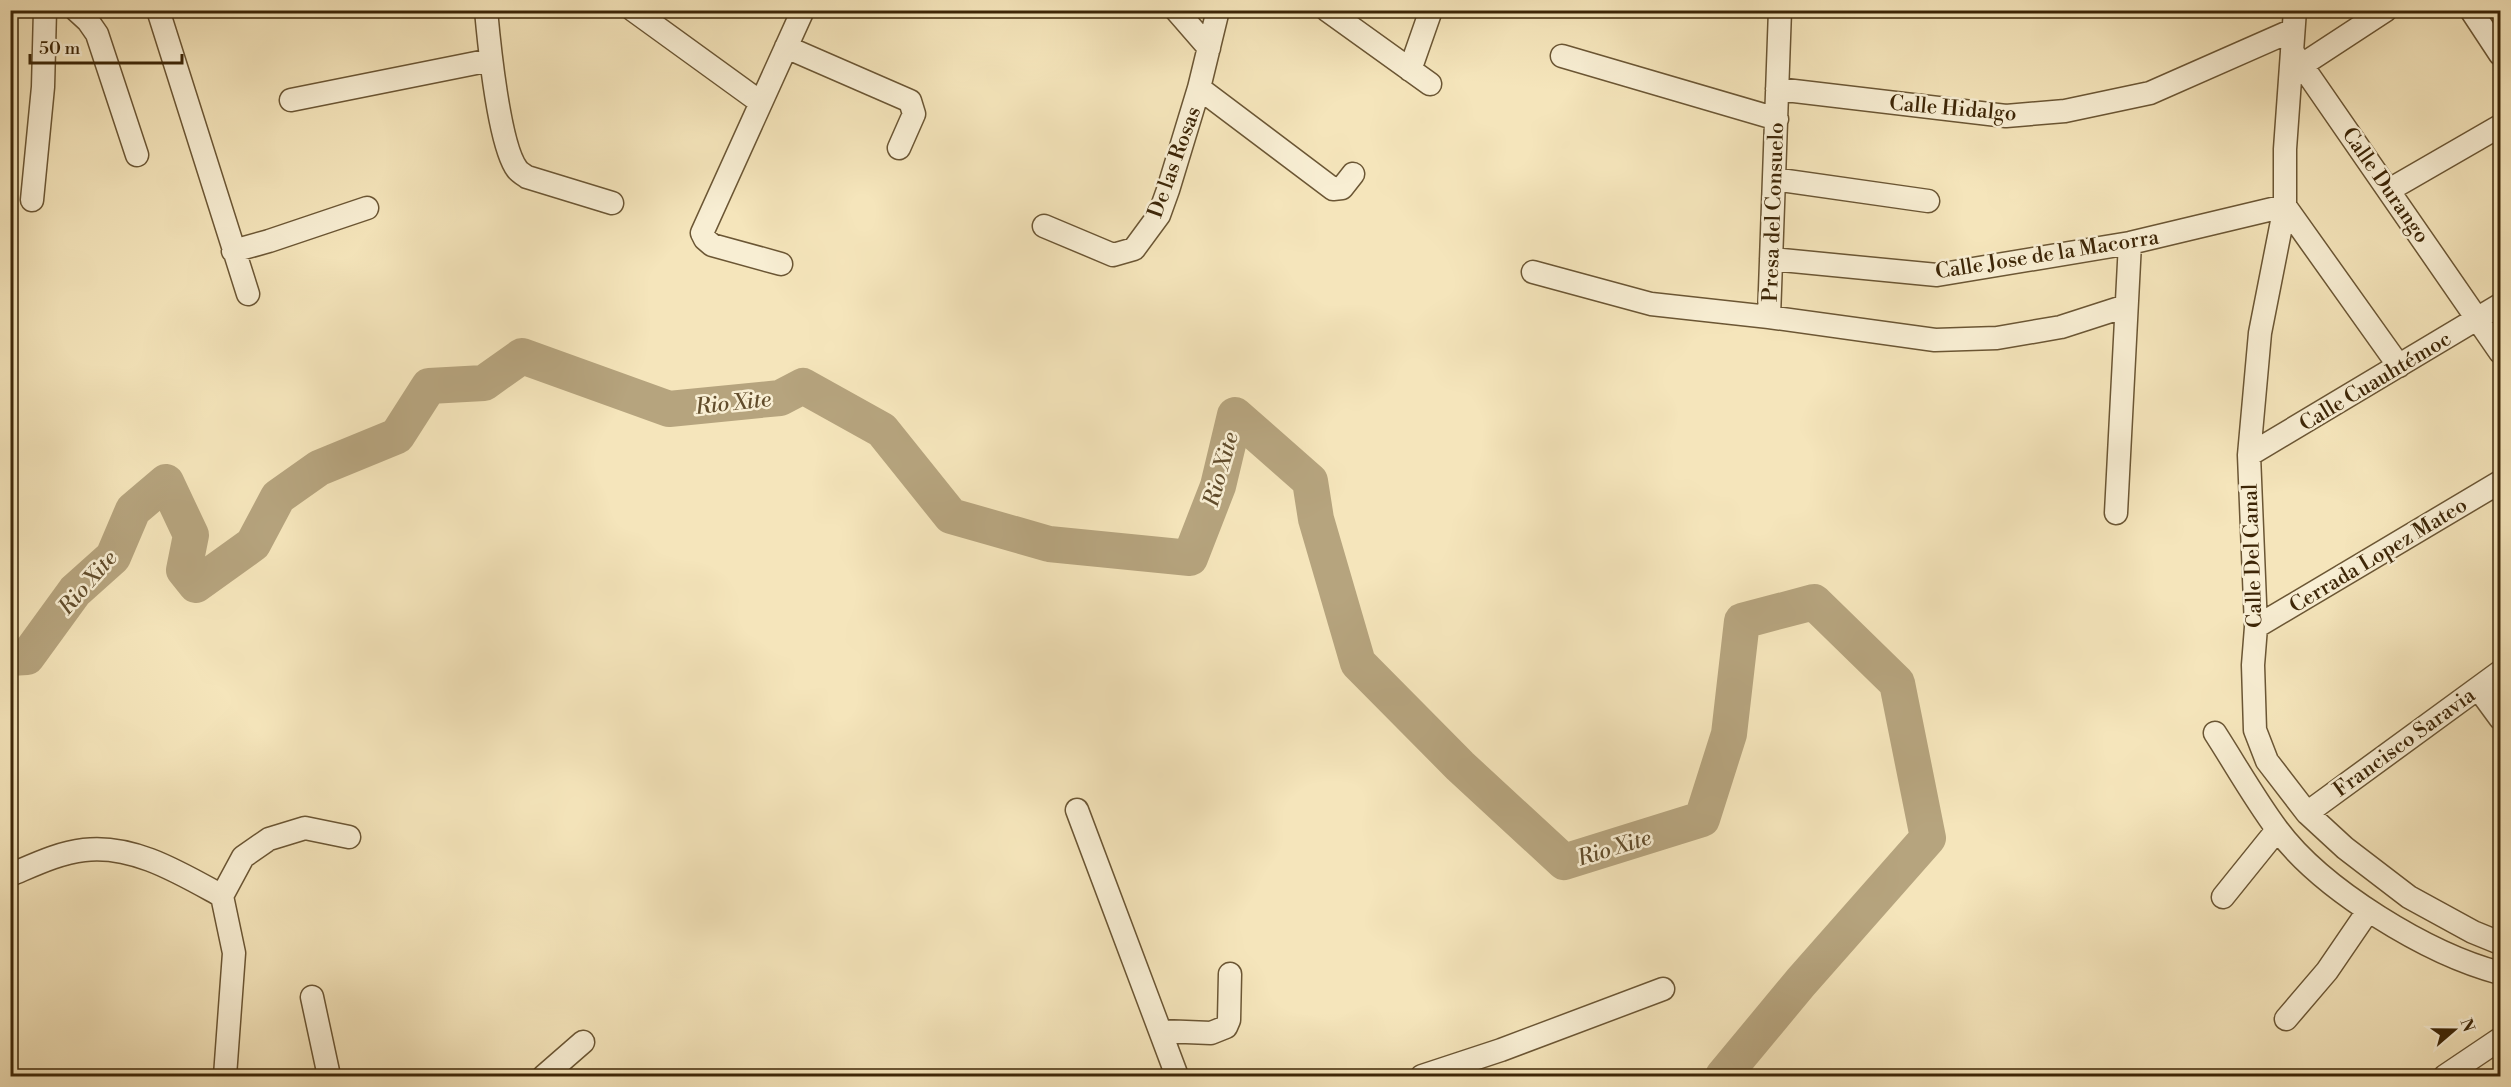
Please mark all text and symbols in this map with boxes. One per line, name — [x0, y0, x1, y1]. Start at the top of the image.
scale bar — [30, 27, 182, 65]
text: 50 m — [39, 37, 81, 60]
street label: Calle Hidalgo — [1888, 90, 2018, 128]
street label: De las Rosas — [1143, 103, 1207, 222]
street label: Presa del Consuelo — [1758, 122, 1790, 302]
street label: Calle Durango — [2336, 123, 2435, 249]
street label: Calle Jose de la Macorra — [1933, 224, 2161, 286]
street label: Calle Cuauhtémoc — [2295, 326, 2456, 437]
water label: Rio Xite — [693, 386, 772, 421]
water label: Rio Xite — [1198, 429, 1245, 511]
street label: Calle Del Canal — [2237, 483, 2269, 629]
street label: Cerrada Lopez Mateo — [2285, 493, 2472, 619]
water label: Rio Xite — [52, 545, 123, 621]
street label: Francisco Saravia — [2328, 682, 2481, 803]
water label: Rio Xite — [1573, 824, 1655, 873]
north arrow — [2424, 1000, 2484, 1060]
text: N — [2456, 1016, 2479, 1035]

